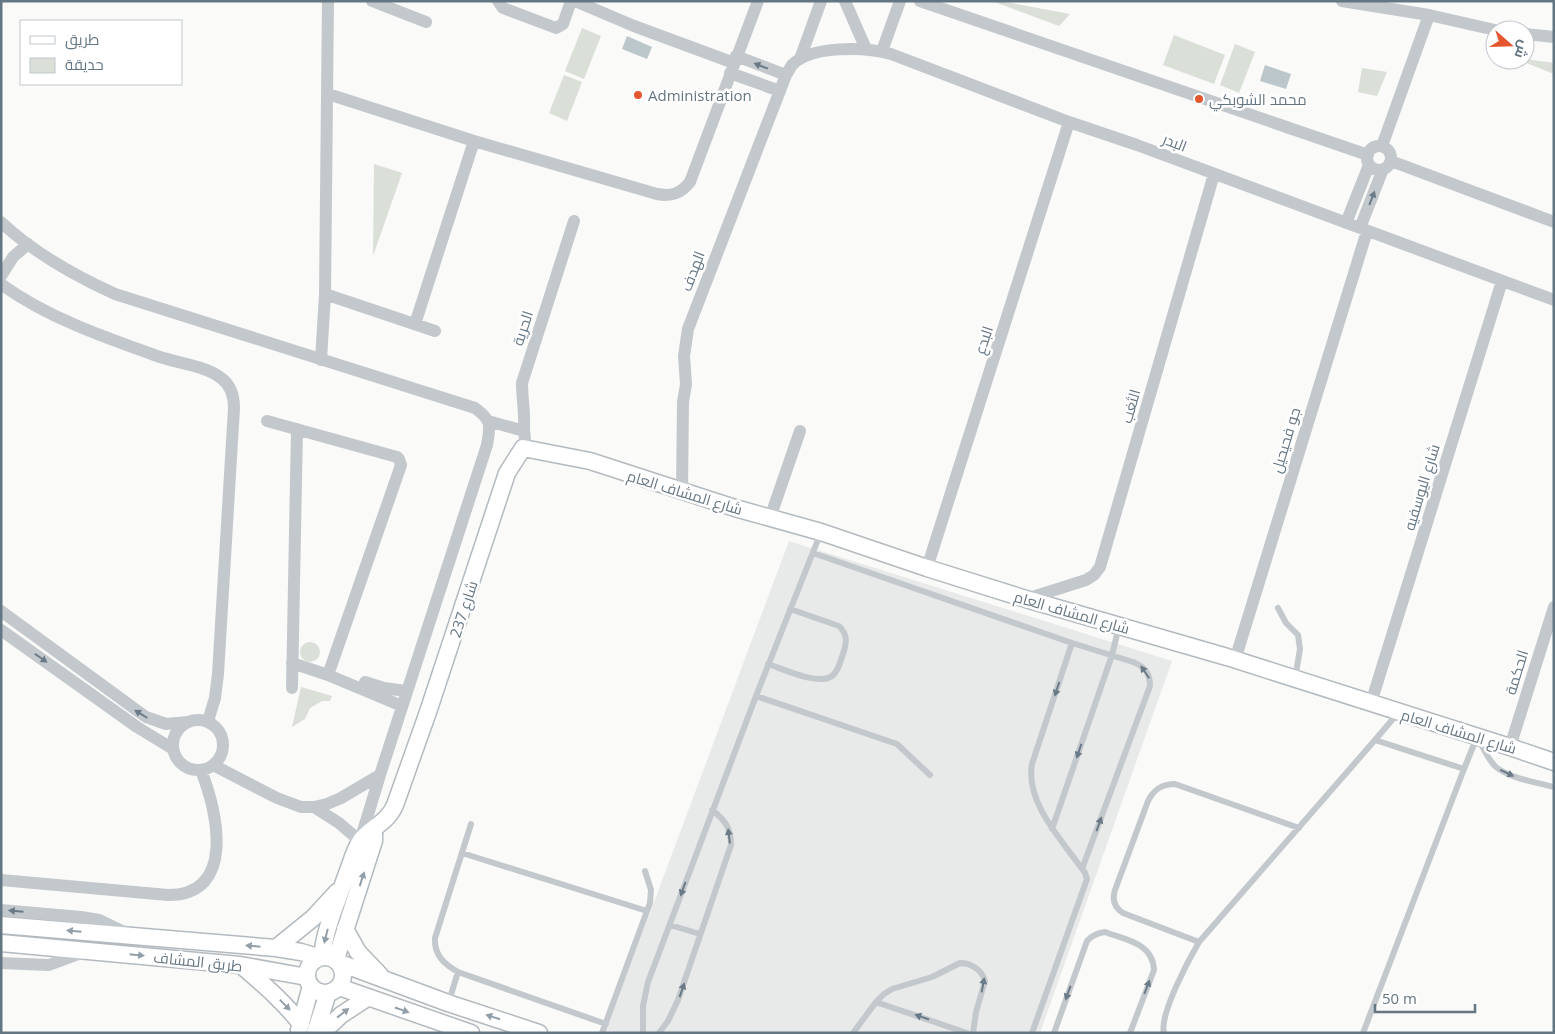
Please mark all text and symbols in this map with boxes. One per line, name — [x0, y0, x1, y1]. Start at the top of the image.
legend — [20, 20, 182, 85]
north arrow — [1485, 20, 1535, 70]
text: طريق — [65, 29, 99, 50]
text: ش — [1511, 38, 1535, 61]
text: حديقة — [65, 54, 104, 74]
one-way arrow — [754, 61, 769, 69]
place label: Administration — [648, 85, 752, 105]
marker: Administration — [632, 89, 644, 101]
place label: محمد الشوبكي — [1209, 89, 1307, 112]
marker: محمد الشوبكي — [1193, 93, 1205, 105]
street label: البدر — [1159, 128, 1190, 156]
one-way arrow — [1369, 191, 1376, 206]
street label: الهدف — [675, 248, 710, 294]
street label: الحرية — [507, 308, 537, 348]
street label: البدع — [969, 323, 999, 357]
street label: الثغب — [1116, 387, 1144, 425]
street label: جو فحيحيل — [1266, 405, 1305, 475]
street label: شارع اليوسفيه — [1398, 441, 1446, 533]
street label: شارع المشاف العام — [624, 465, 745, 521]
street label: شارع 237 — [444, 578, 483, 641]
street label: شارع المشاف العام — [1011, 586, 1132, 640]
street label: الحكمة — [1500, 647, 1532, 697]
one-way arrow — [34, 653, 47, 664]
one-way arrow — [1140, 665, 1150, 679]
one-way arrow — [1052, 682, 1060, 697]
street label: شارع المشاف العام — [1398, 704, 1519, 760]
one-way arrow — [135, 709, 148, 719]
one-way arrow — [1075, 743, 1082, 758]
one-way arrow — [1500, 769, 1514, 777]
one-way arrow — [1096, 816, 1103, 831]
one-way arrow — [725, 827, 733, 843]
one-way arrow — [358, 872, 366, 887]
one-way arrow — [679, 881, 686, 896]
one-way arrow — [7, 907, 23, 915]
one-way arrow — [66, 927, 82, 935]
one-way arrow — [322, 928, 330, 943]
one-way arrow — [245, 942, 261, 950]
street label: طريق المشاف — [152, 946, 243, 977]
one-way arrow — [129, 951, 145, 959]
one-way arrow — [979, 977, 987, 993]
one-way arrow — [1144, 980, 1152, 994]
one-way arrow — [678, 982, 686, 997]
scale bar — [1375, 982, 1475, 1014]
one-way arrow — [1064, 985, 1071, 1000]
text: 50 m — [1382, 988, 1417, 1008]
one-way arrow — [279, 998, 291, 1010]
one-way arrow — [394, 1007, 409, 1014]
one-way arrow — [336, 1008, 349, 1019]
one-way arrow — [485, 1013, 500, 1021]
one-way arrow — [914, 1013, 929, 1021]

